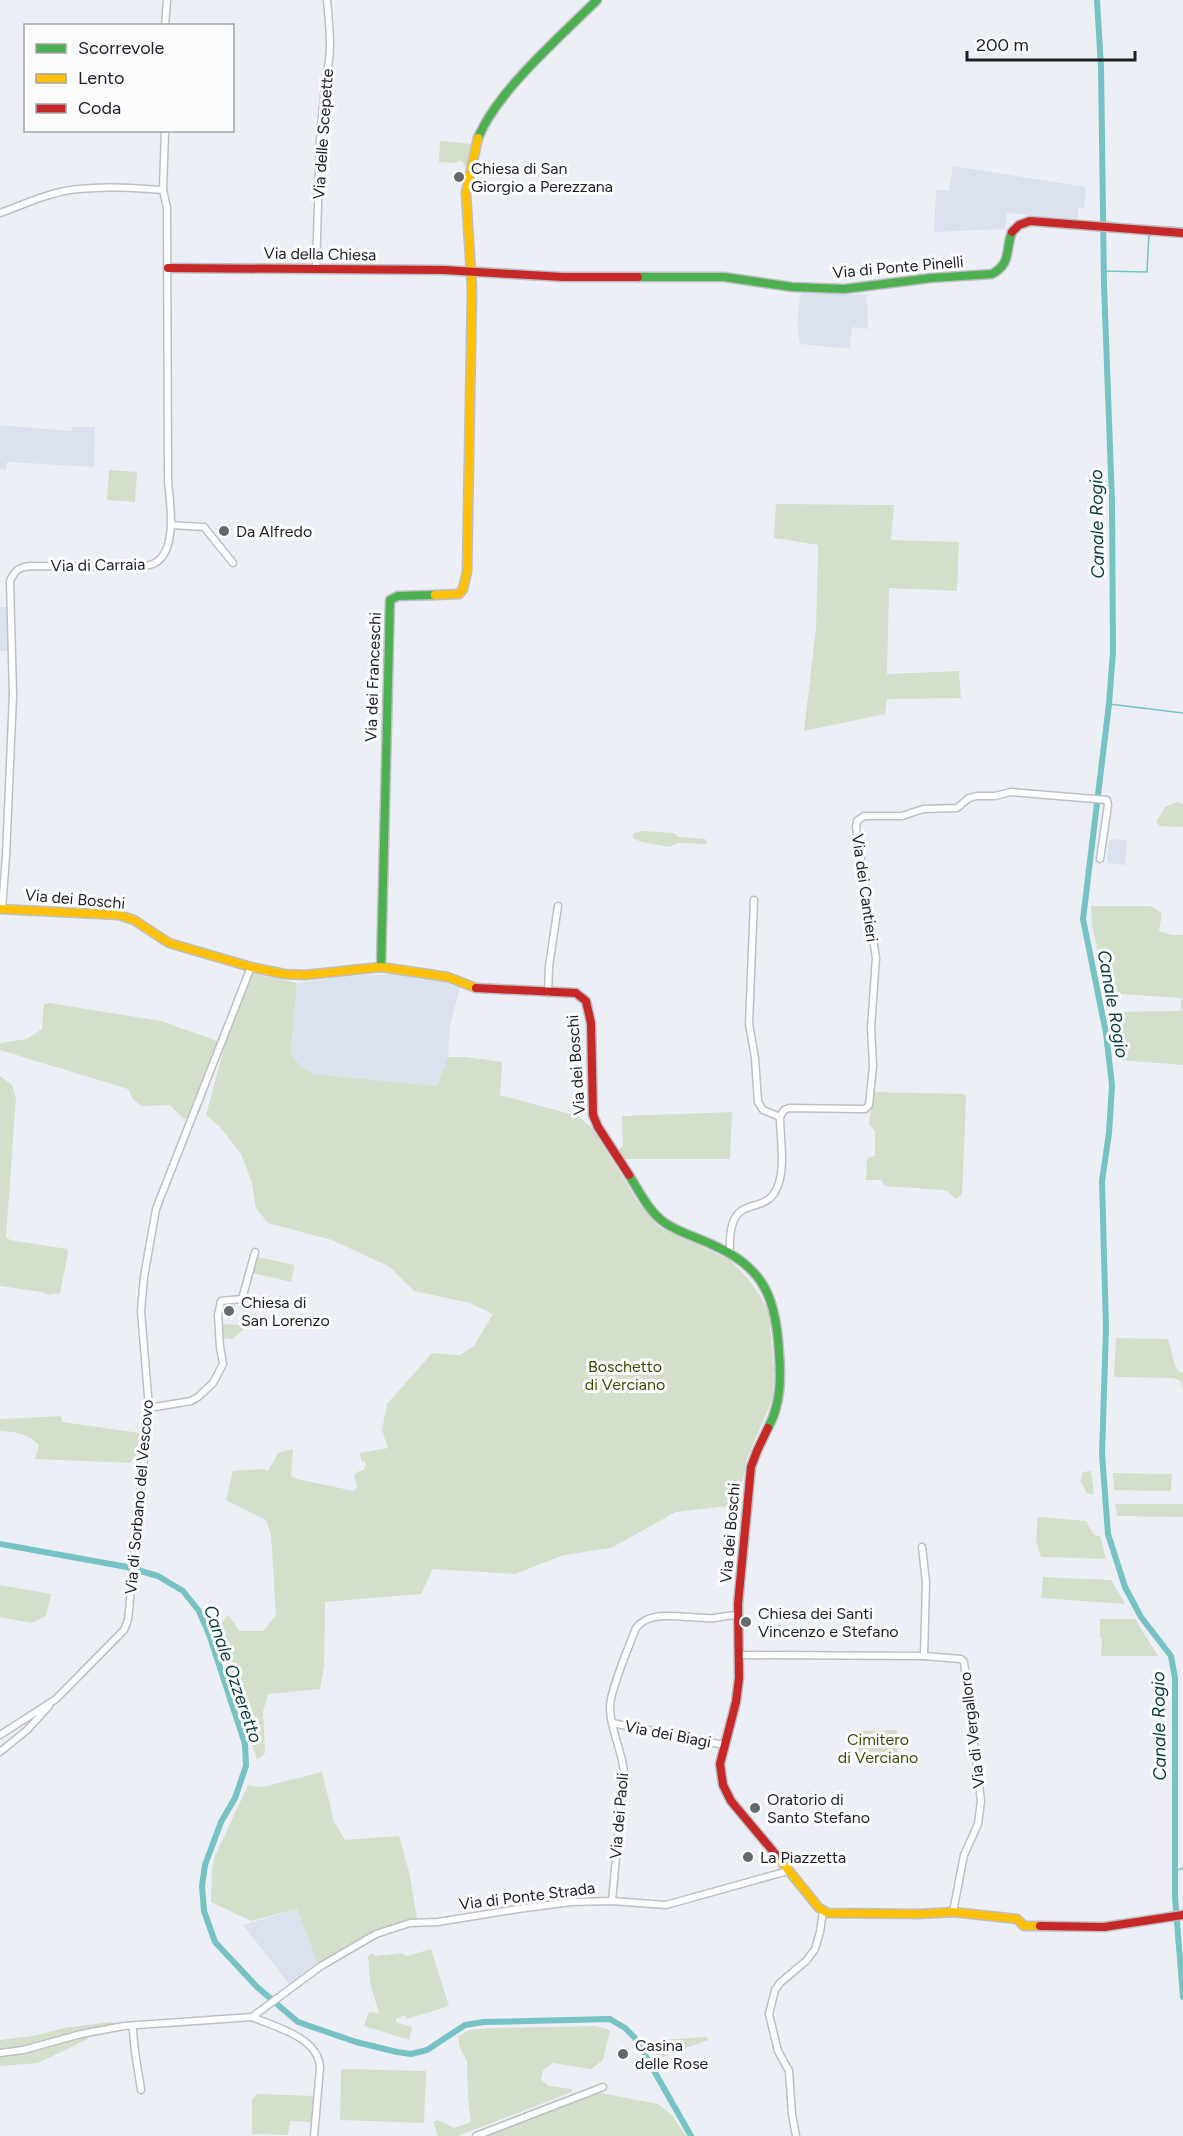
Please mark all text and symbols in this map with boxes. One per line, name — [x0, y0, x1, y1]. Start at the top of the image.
legend — [24, 24, 234, 132]
scale bar — [967, 24, 1135, 62]
text: 200 m — [976, 34, 1029, 56]
text: Scorrevole — [78, 37, 165, 59]
text: Lento — [78, 67, 124, 89]
street label: Via delle Scepette — [309, 68, 337, 200]
text: Coda — [78, 97, 121, 119]
place label: Chiesa di San Giorgio a Perezzana — [471, 159, 613, 196]
marker: Chiesa di San Giorgio a Perezzana — [452, 170, 466, 184]
street label: Via della Chiesa — [263, 244, 377, 264]
street label: Via di Ponte Pinelli — [832, 252, 964, 282]
water label: Canale Rogio — [1085, 469, 1109, 579]
place label: Da Alfredo — [236, 522, 312, 541]
marker: Da Alfredo — [217, 524, 231, 538]
street label: Via di Carraia — [51, 555, 145, 575]
street label: Via dei Franceschi — [361, 612, 385, 742]
street label: Via dei Cantieri — [848, 833, 882, 943]
street label: Via dei Boschi — [24, 885, 126, 913]
water label: Canale Rogio — [1093, 948, 1133, 1060]
street label: Via dei Boschi — [563, 1014, 589, 1116]
place label: Chiesa di San Lorenzo — [241, 1293, 330, 1330]
marker: Chiesa di San Lorenzo — [222, 1304, 236, 1318]
park label: Boschetto di Verciano — [585, 1357, 665, 1394]
street label: Via di Sorbano del Vescovo — [121, 1399, 157, 1595]
street label: Via dei Boschi — [716, 1482, 744, 1584]
water label: Canale Ozzeretto — [199, 1602, 267, 1746]
place label: Chiesa dei Santi Vincenzo e Stefano — [758, 1604, 899, 1641]
marker: Chiesa dei Santi Vincenzo e Stefano — [739, 1615, 753, 1629]
street label: Via di Vergalloro — [955, 1671, 989, 1789]
water label: Canale Rogio — [1147, 1671, 1171, 1781]
street label: Via dei Biagi — [623, 1716, 713, 1752]
park label: Cimitero di Verciano — [838, 1730, 918, 1767]
street label: Via dei Paoli — [606, 1772, 632, 1860]
place label: Oratorio di Santo Stefano — [767, 1790, 870, 1827]
marker: Oratorio di Santo Stefano — [748, 1801, 762, 1815]
place label: La Piazzetta — [760, 1848, 846, 1867]
marker: La Piazzetta — [741, 1850, 755, 1864]
street label: Via di Ponte Strada — [458, 1878, 596, 1914]
place label: Casina delle Rose — [635, 2036, 709, 2073]
marker: Casina delle Rose — [616, 2047, 630, 2061]

